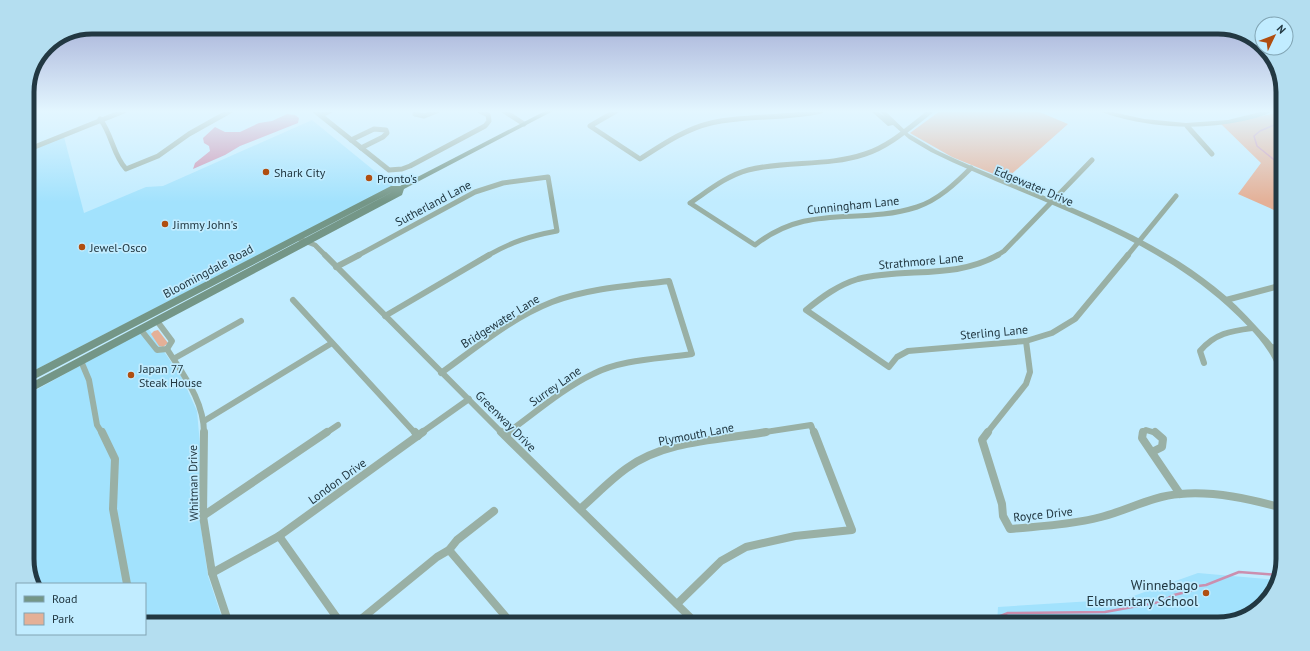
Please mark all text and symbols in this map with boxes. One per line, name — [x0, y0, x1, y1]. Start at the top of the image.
north arrow — [1254, 16, 1294, 56]
text: N — [1274, 22, 1289, 37]
street label: Edgewater Drive — [992, 163, 1076, 209]
place label: Shark City — [274, 165, 326, 180]
marker: Shark City — [261, 167, 271, 177]
place label: Pronto's — [377, 171, 417, 186]
marker: Pronto's — [364, 173, 374, 183]
street label: Sutherland Lane — [392, 177, 474, 229]
street label: Cunningham Lane — [806, 193, 900, 217]
place label: Jimmy John's — [172, 217, 238, 232]
marker: Jimmy John's — [160, 219, 170, 229]
place label: Jewel-Osco — [89, 240, 147, 255]
street label: Bloomingdale Road — [160, 241, 256, 301]
marker: Jewel-Osco — [77, 242, 87, 252]
street label: Strathmore Lane — [878, 250, 964, 272]
street label: Bridgewater Lane — [458, 291, 542, 351]
street label: Sterling Lane — [959, 322, 1029, 342]
place label: Japan 77 Steak House — [138, 361, 202, 390]
street label: Surrey Lane — [526, 363, 584, 409]
marker: Japan 77 Steak House — [126, 370, 136, 380]
street label: Greenway Drive — [472, 387, 540, 455]
street label: Plymouth Lane — [657, 419, 735, 449]
street label: Whitman Drive — [185, 445, 201, 521]
street label: London Drive — [305, 455, 369, 507]
street label: Royce Drive — [1013, 503, 1073, 525]
place label: Winnebago Elementary School — [1086, 576, 1198, 610]
legend — [16, 583, 146, 635]
marker: Winnebago Elementary School — [1201, 588, 1211, 598]
text: Road — [52, 591, 77, 606]
text: Park — [52, 611, 74, 626]

